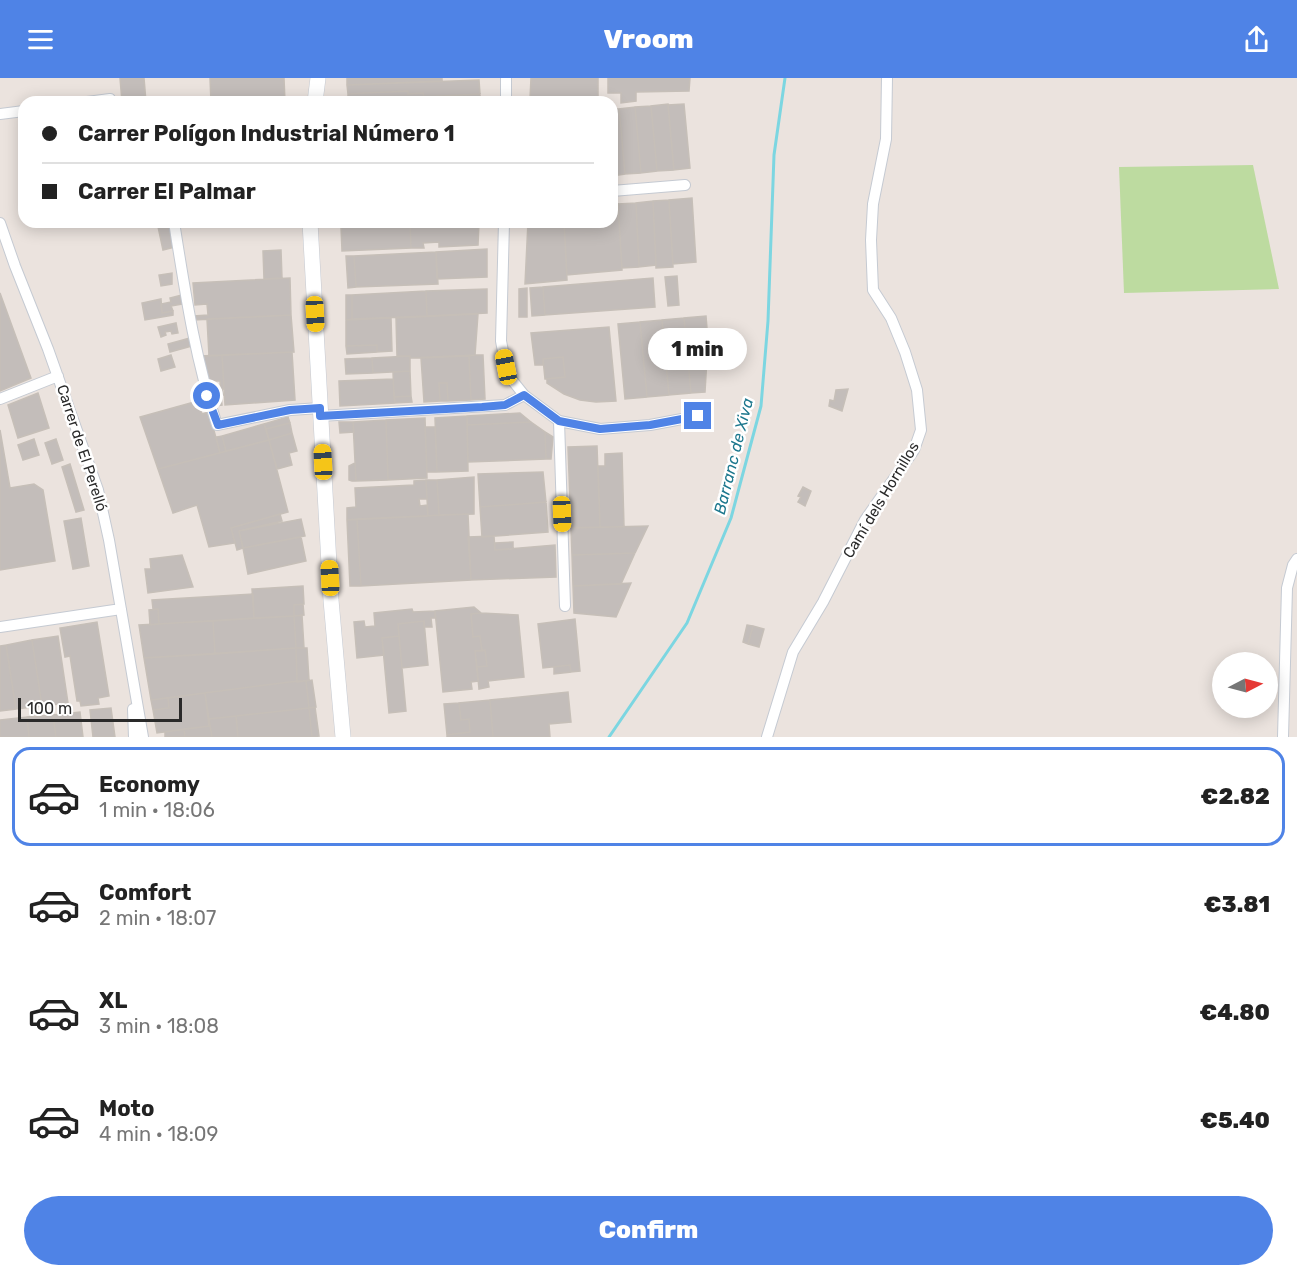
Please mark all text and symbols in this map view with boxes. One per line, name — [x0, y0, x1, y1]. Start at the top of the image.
icon: menu — [24, 23, 57, 56]
text: Vroom — [603, 23, 694, 55]
icon: share — [1240, 23, 1273, 56]
text: Carrer Polígon Industrial Número 1 — [78, 120, 455, 147]
text: Carrer El Palmar — [78, 178, 256, 205]
car — [305, 296, 325, 332]
callout: 1 min — [648, 329, 748, 371]
text: 1 min — [671, 337, 724, 361]
car — [494, 348, 518, 386]
street label: Carrer de El Perelló — [53, 382, 111, 514]
route start — [193, 382, 220, 409]
water label: Barranc de Xiva — [710, 396, 757, 516]
route end — [684, 402, 711, 429]
street label: Camí dels Hornillos — [839, 438, 923, 561]
car — [313, 444, 333, 480]
car — [552, 496, 572, 532]
car — [320, 560, 340, 596]
north arrow — [1212, 652, 1278, 718]
map controls — [1212, 652, 1278, 718]
scale bar — [18, 695, 182, 722]
text: 100 m — [27, 699, 72, 718]
icon: car — [27, 770, 81, 824]
text: Economy — [99, 771, 200, 798]
text: €2.82 — [1201, 783, 1270, 810]
text: 1 min · 18:06 — [99, 798, 215, 822]
icon: car — [27, 878, 81, 932]
text: Comfort — [99, 879, 191, 906]
text: €3.81 — [1204, 891, 1270, 918]
text: 2 min · 18:07 — [99, 906, 216, 930]
icon: car — [27, 986, 81, 1040]
text: XL — [99, 987, 127, 1014]
text: €4.80 — [1200, 999, 1270, 1026]
text: 3 min · 18:08 — [99, 1014, 219, 1038]
icon: car — [27, 1094, 81, 1148]
text: Moto — [99, 1095, 154, 1122]
text: €5.40 — [1200, 1107, 1270, 1134]
text: 4 min · 18:09 — [99, 1122, 218, 1146]
button: Confirm — [24, 1196, 1273, 1265]

